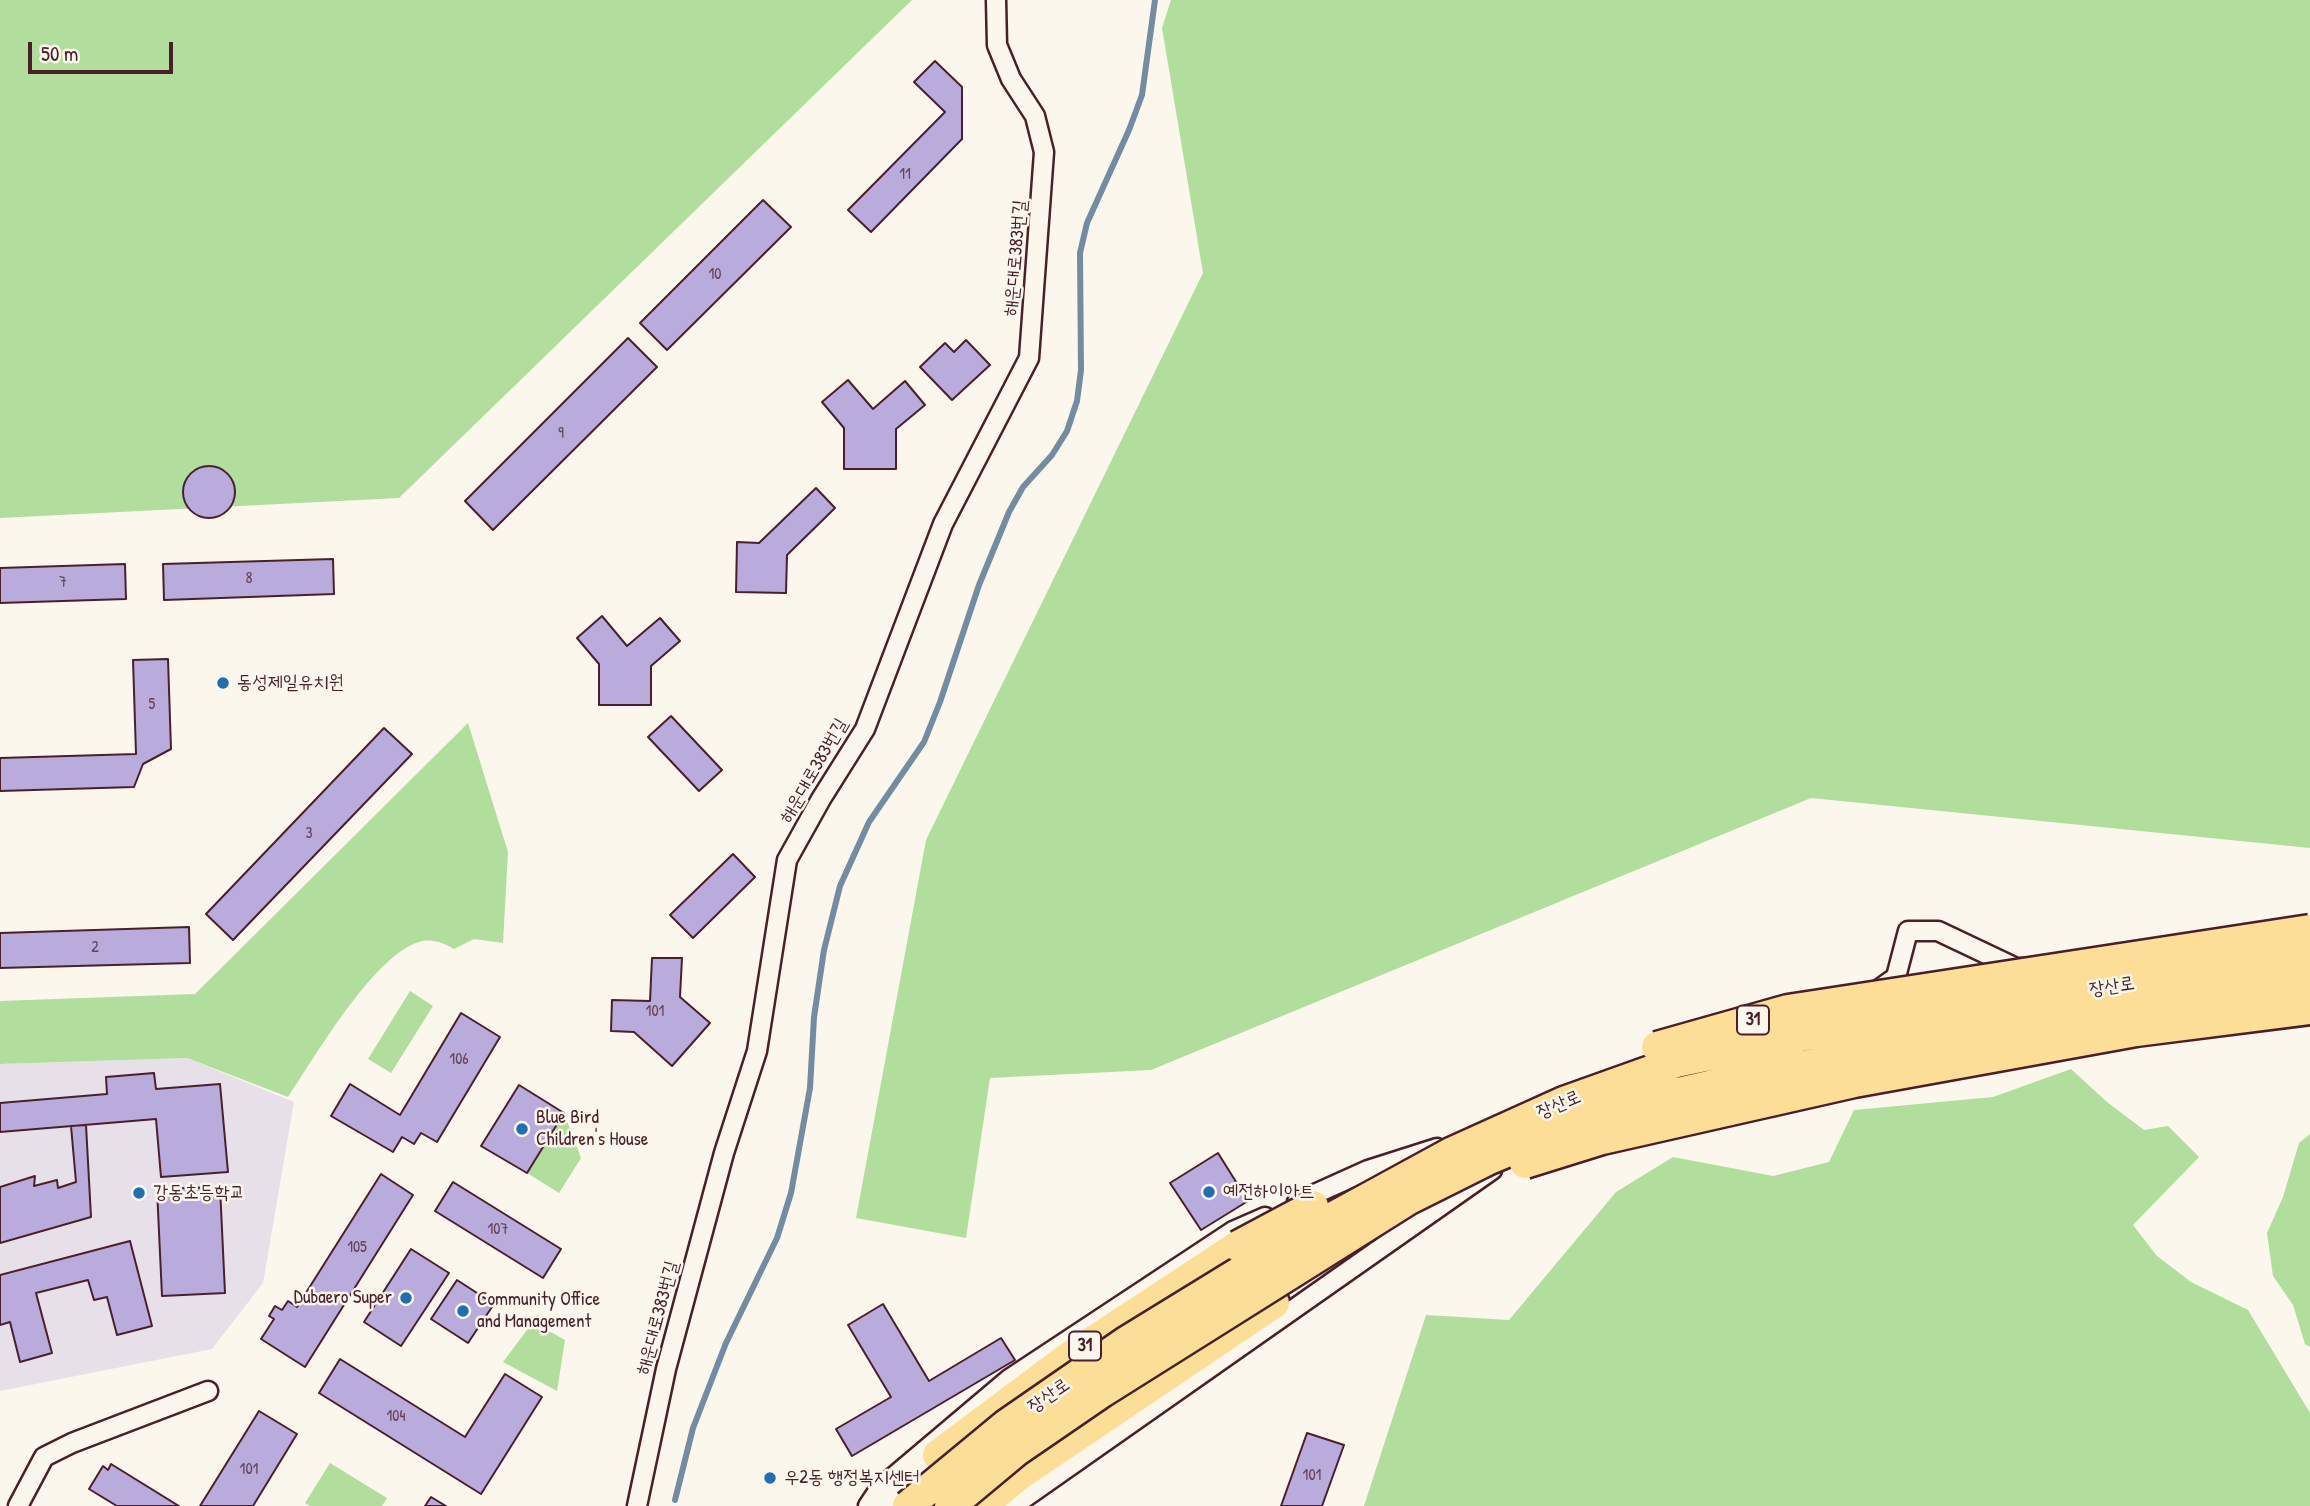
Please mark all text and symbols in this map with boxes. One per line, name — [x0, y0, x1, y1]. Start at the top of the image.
scale bar — [32, 28, 177, 72]
text: 50 m — [41, 39, 78, 68]
house number: 11 — [899, 165, 911, 185]
street label: 해운대로383번길 — [1000, 199, 1032, 317]
house number: 10 — [709, 265, 721, 285]
house number: 9 — [558, 424, 564, 444]
house number: 8 — [246, 569, 252, 589]
house number: 7 — [59, 573, 67, 593]
place label: 동성제일유치원 — [237, 672, 344, 694]
marker: 동성제일유치원 — [215, 675, 231, 691]
house number: 5 — [149, 695, 155, 715]
street label: 해운대로383번길 — [775, 715, 853, 827]
house number: 3 — [305, 824, 313, 844]
house number: 2 — [91, 938, 99, 958]
street label: 장산로 — [2088, 972, 2136, 1002]
house number: 101 — [646, 1002, 664, 1022]
road number: 31 — [1737, 1006, 1769, 1035]
house number: 106 — [449, 1050, 469, 1070]
street label: 장산로 — [1533, 1086, 1585, 1124]
place label: Blue Bird Children's House — [536, 1107, 648, 1151]
marker: Blue Bird Children's House — [514, 1121, 530, 1137]
place label: 예전하이아트 — [1223, 1181, 1315, 1203]
place label: 강동초등학교 — [153, 1182, 245, 1204]
marker: 예전하이아트 — [1201, 1184, 1217, 1200]
marker: 강동초등학교 — [131, 1185, 147, 1201]
house number: 107 — [488, 1220, 508, 1240]
house number: 105 — [347, 1238, 367, 1258]
street label: 해운대로383번길 — [632, 1259, 684, 1377]
place label: Dubaero Super — [294, 1287, 392, 1309]
place label: Community Office and Management — [477, 1289, 600, 1333]
marker: Dubaero Super — [398, 1290, 414, 1306]
marker: Community Office and Management — [455, 1303, 471, 1319]
road number: 31 — [1069, 1331, 1101, 1360]
street label: 장산로 — [1024, 1374, 1074, 1418]
house number: 104 — [387, 1407, 405, 1427]
house number: 101 — [240, 1460, 258, 1480]
house number: 101 — [1303, 1466, 1321, 1486]
place label: 우2동 행정복지센터 — [784, 1467, 920, 1489]
marker: 우2동 행정복지센터 — [762, 1470, 778, 1486]

